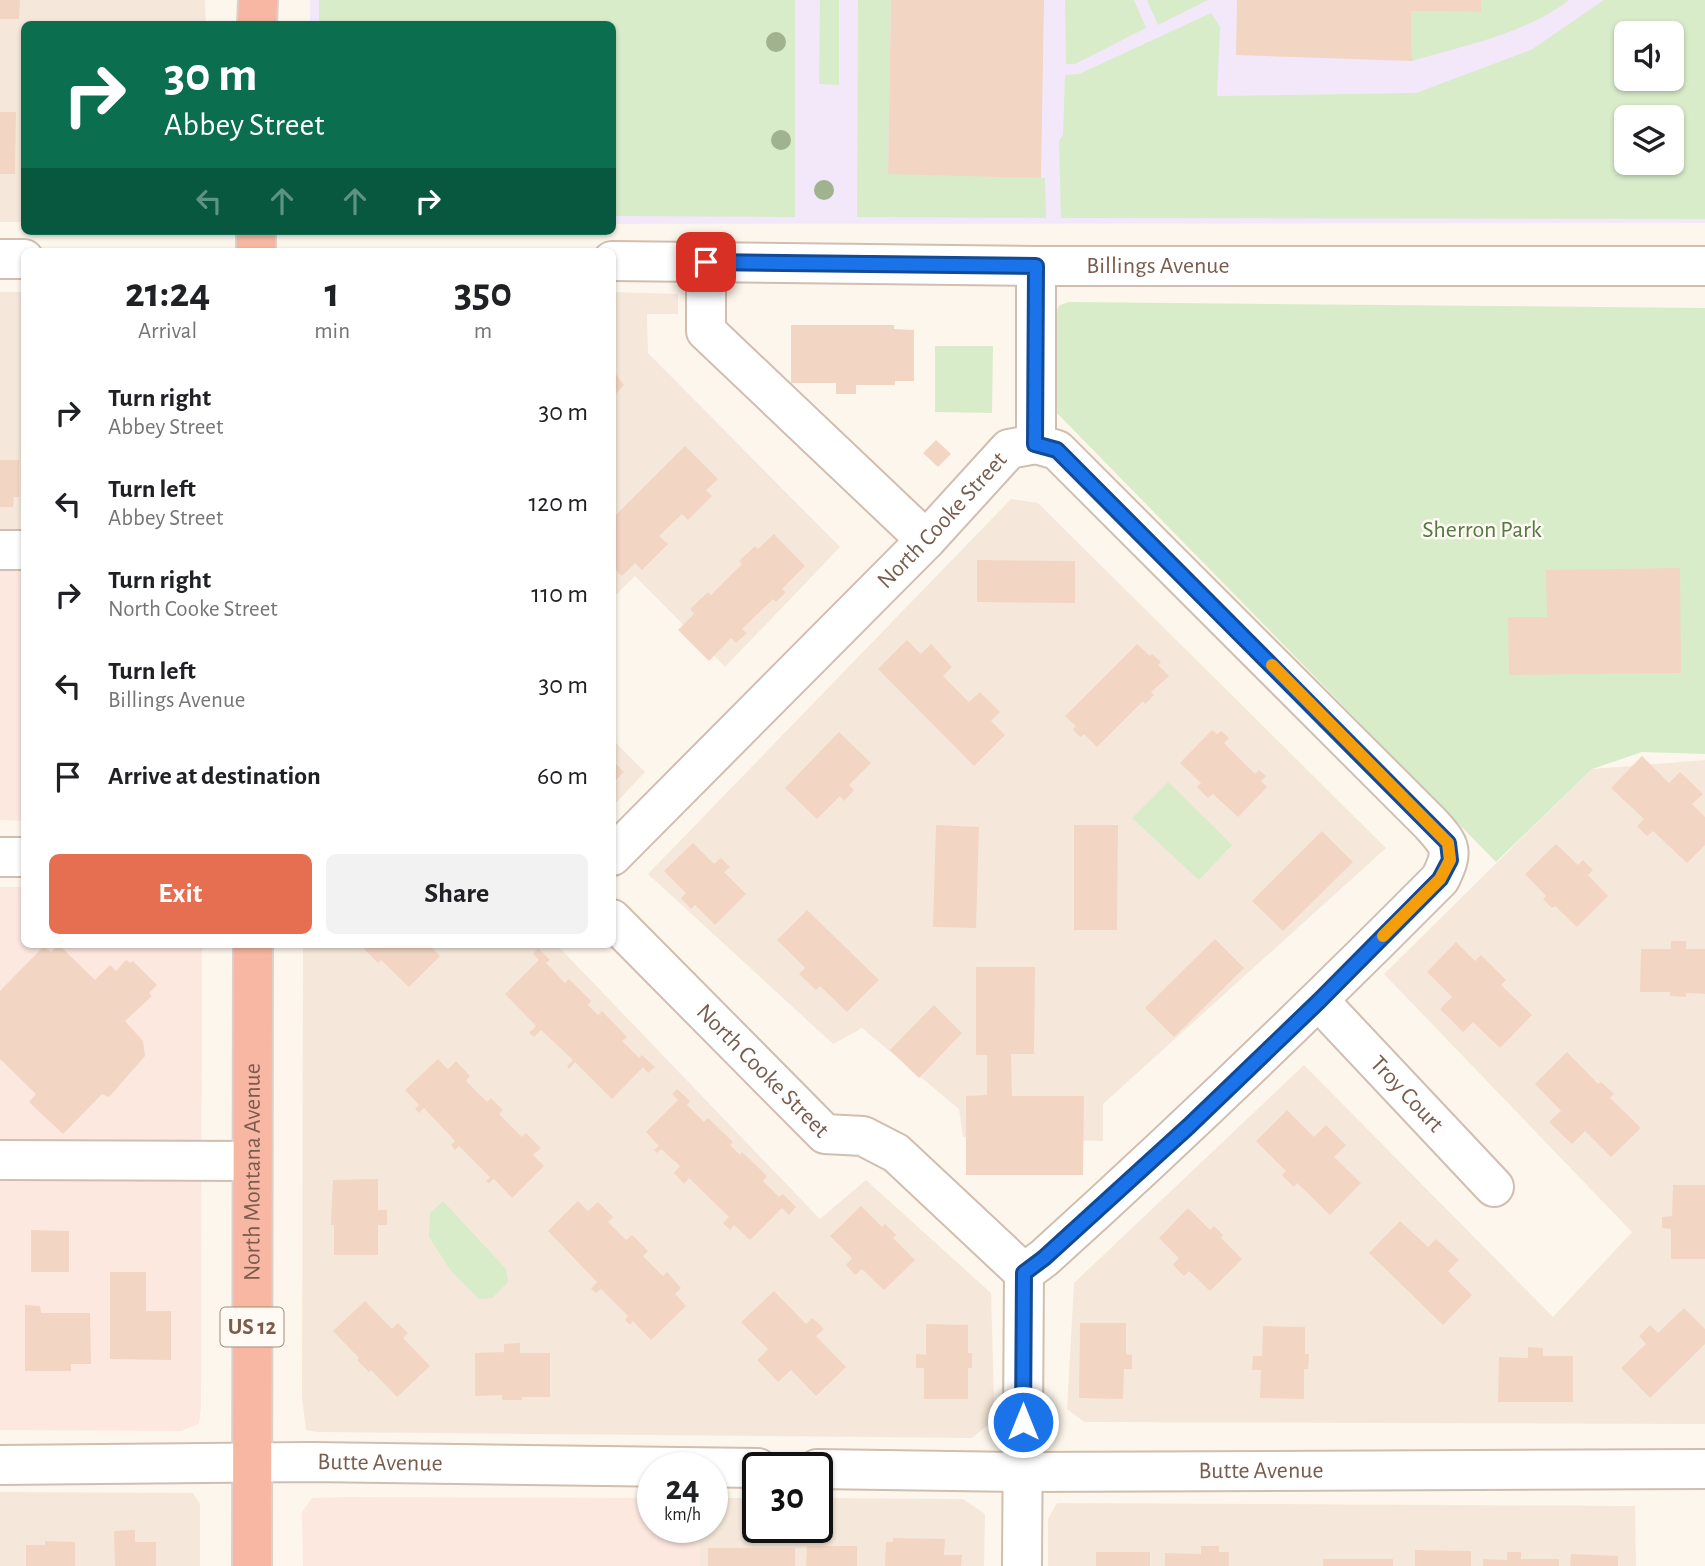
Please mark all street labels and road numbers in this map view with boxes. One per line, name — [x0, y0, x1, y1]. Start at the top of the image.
street label: Billings Avenue — [1086, 254, 1230, 278]
street label: North Cooke Street — [873, 447, 1012, 593]
street label: North Cooke Street — [692, 1000, 834, 1143]
street label: Troy Court — [1365, 1051, 1448, 1137]
street label: North Montana Avenue — [240, 1063, 265, 1281]
road number: US 12 — [220, 1308, 284, 1346]
street label: Butte Avenue — [317, 1450, 443, 1476]
street label: Butte Avenue — [1198, 1459, 1324, 1483]

